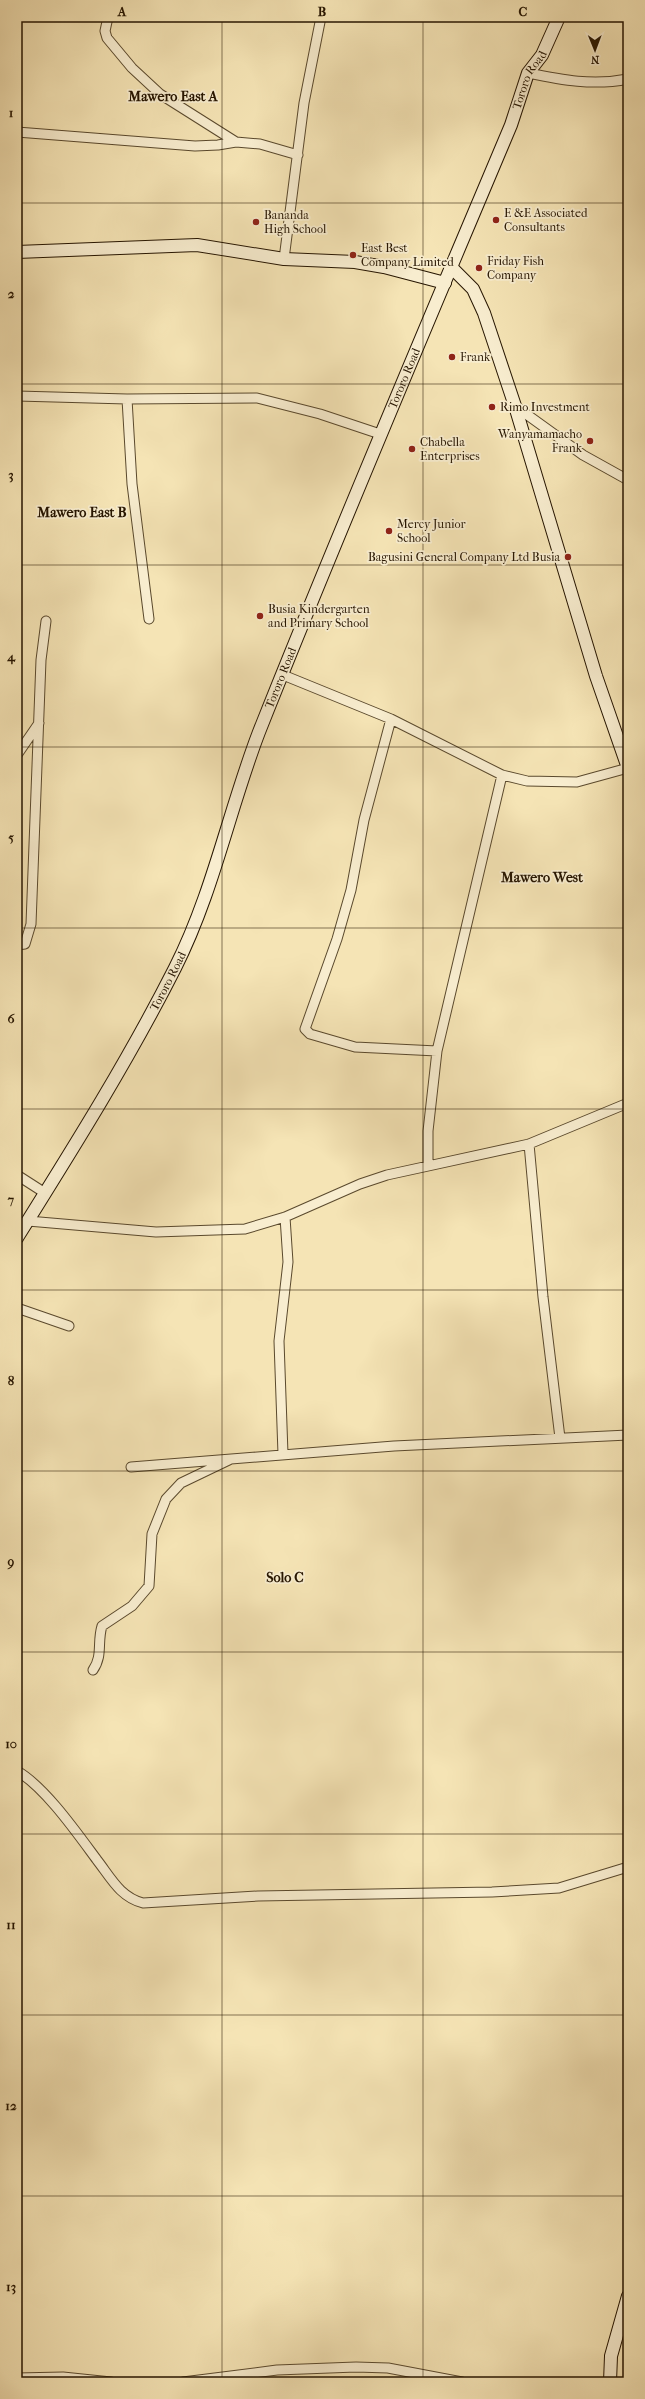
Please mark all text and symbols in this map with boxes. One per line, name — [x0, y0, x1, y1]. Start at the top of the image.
text: A — [117, 4, 127, 19]
text: B — [318, 4, 327, 19]
text: C — [519, 4, 528, 19]
north arrow — [575, 30, 615, 70]
street label: Tororo Road — [510, 48, 550, 111]
text: N — [590, 53, 599, 66]
district label: Mawero East A — [127, 88, 219, 105]
text: 1 — [9, 105, 14, 120]
place label: E &E Associated Consultants — [504, 206, 588, 234]
place label: Bananda High School — [264, 208, 327, 236]
marker: E &E Associated Consultants — [491, 215, 501, 225]
marker: Bananda High School — [251, 217, 261, 227]
place label: East Best Company Limited — [361, 241, 454, 269]
marker: East Best Company Limited — [348, 250, 358, 260]
place label: Friday Fish Company — [487, 254, 544, 282]
marker: Friday Fish Company — [474, 263, 484, 273]
text: 2 — [8, 286, 15, 301]
street label: Tororo Road — [385, 346, 423, 411]
place label: Frank — [460, 350, 491, 364]
marker: Frank — [447, 352, 457, 362]
place label: Rimo Investment — [500, 400, 590, 414]
marker: Rimo Investment — [487, 402, 497, 412]
place label: Wanyamamacho Frank — [497, 427, 583, 455]
place label: Chabella Enterprises — [420, 435, 480, 463]
marker: Wanyamamacho Frank — [585, 436, 595, 446]
marker: Chabella Enterprises — [407, 444, 417, 454]
text: 3 — [8, 467, 14, 483]
district label: Mawero East B — [36, 504, 127, 521]
place label: Mercy Junior School — [397, 517, 467, 545]
marker: Mercy Junior School — [384, 526, 394, 536]
place label: Bagusini General Company Ltd Busia — [368, 550, 560, 564]
marker: Bagusini General Company Ltd Busia — [563, 552, 573, 562]
place label: Busia Kindergarten and Primary School — [268, 602, 370, 630]
marker: Busia Kindergarten and Primary School — [255, 611, 265, 621]
street label: Tororo Road — [262, 645, 299, 710]
text: 4 — [6, 649, 16, 665]
text: 5 — [8, 830, 14, 845]
district label: Mawero West — [500, 869, 584, 886]
street label: Tororo Road — [147, 949, 189, 1013]
text: 6 — [7, 1011, 15, 1026]
text: 7 — [7, 1192, 15, 1207]
text: 8 — [8, 1373, 15, 1388]
text: 9 — [7, 1554, 15, 1570]
district label: Solo C — [266, 1569, 304, 1586]
text: 10 — [5, 1736, 17, 1751]
text: 11 — [6, 1917, 16, 1932]
text: 12 — [5, 2098, 17, 2113]
text: 13 — [6, 2279, 16, 2295]

